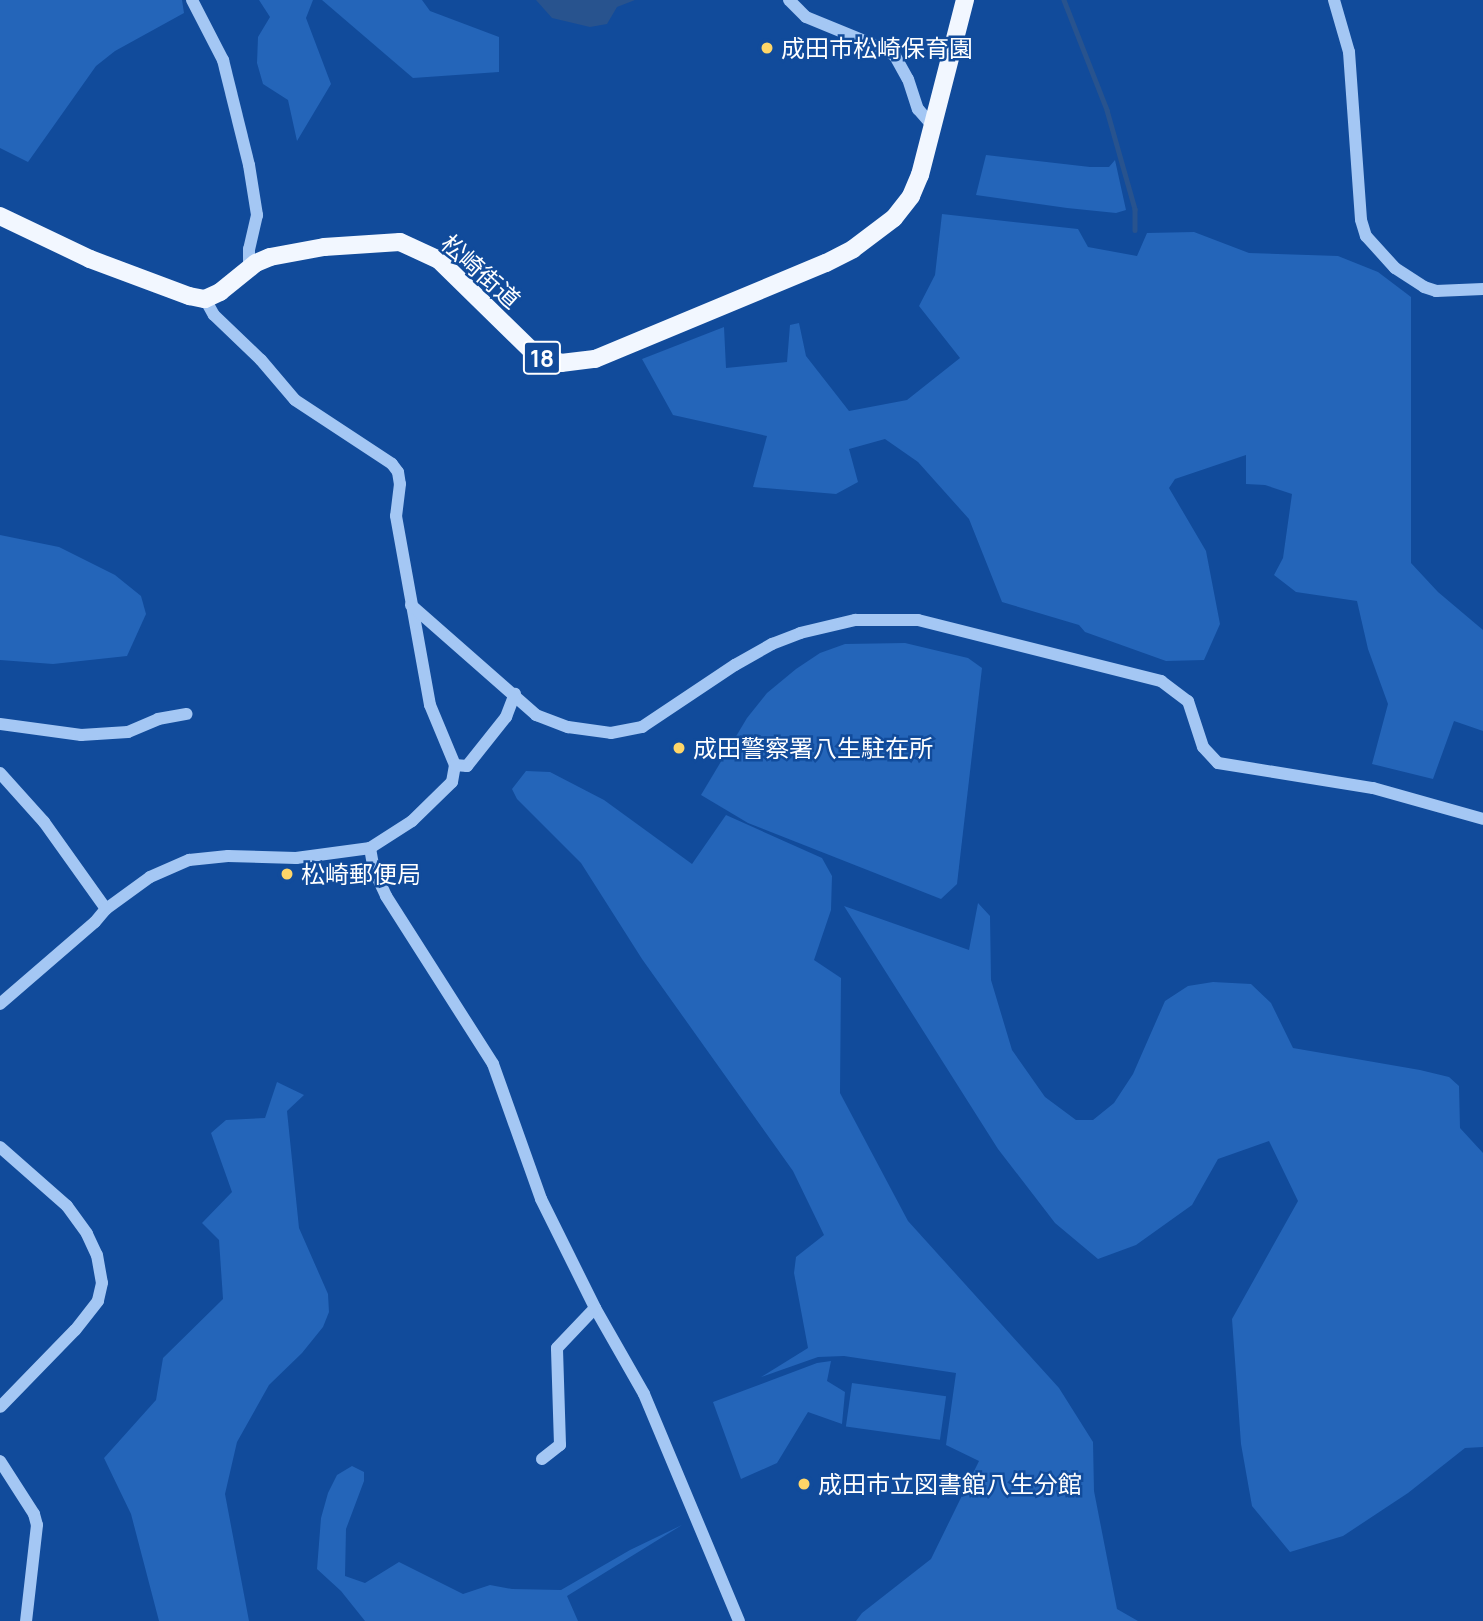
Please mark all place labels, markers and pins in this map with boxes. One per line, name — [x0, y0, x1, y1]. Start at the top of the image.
place label: 成田市松崎保育園 — [781, 34, 973, 62]
marker: 成田市松崎保育園 — [759, 40, 775, 56]
place label: 成田警察署八生駐在所 — [693, 734, 933, 762]
marker: 成田警察署八生駐在所 — [671, 740, 687, 756]
place label: 松崎郵便局 — [301, 860, 421, 888]
marker: 松崎郵便局 — [279, 866, 295, 882]
place label: 成田市立図書館八生分館 — [818, 1470, 1082, 1498]
marker: 成田市立図書館八生分館 — [796, 1476, 812, 1492]

